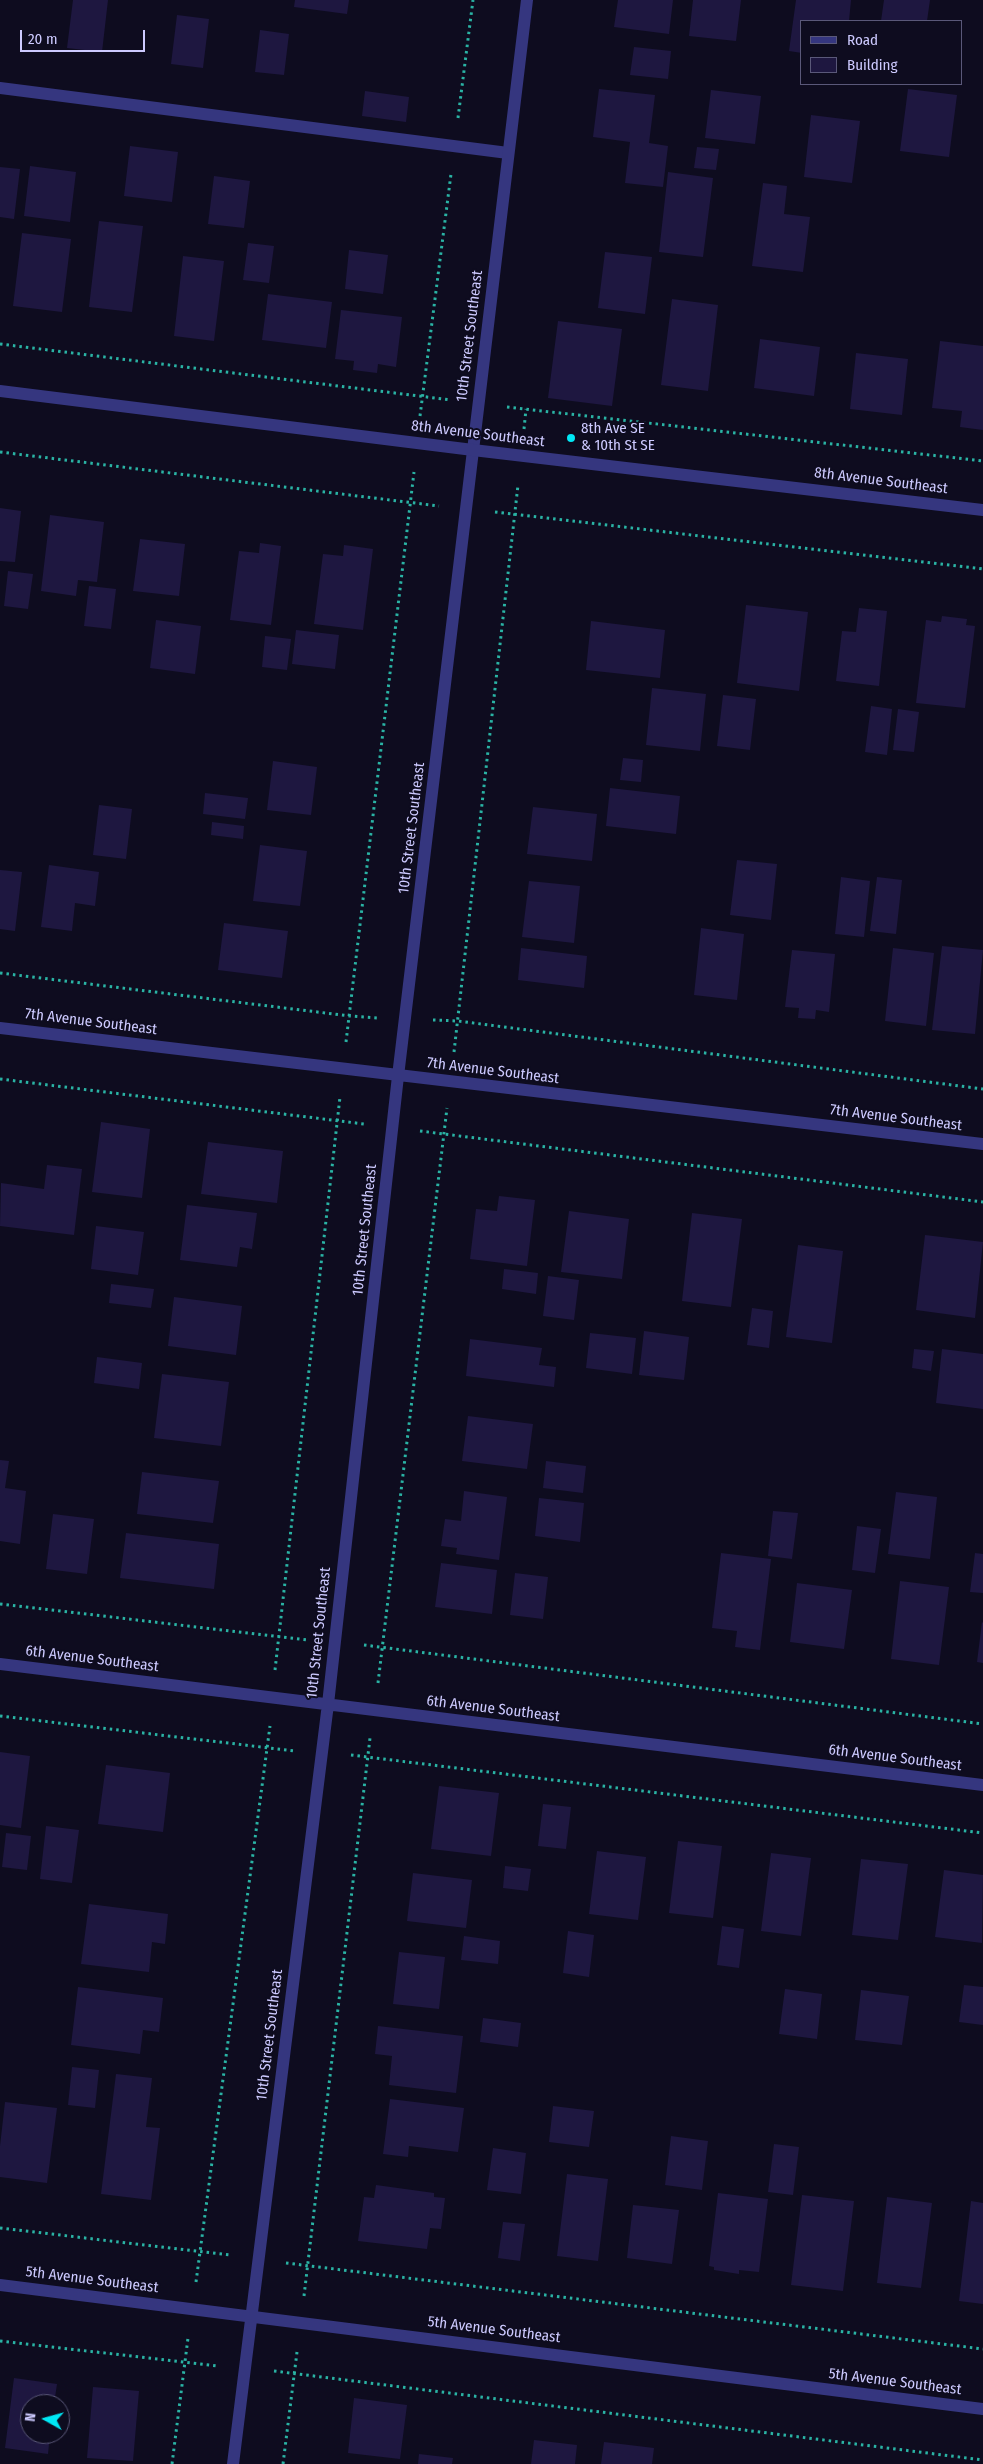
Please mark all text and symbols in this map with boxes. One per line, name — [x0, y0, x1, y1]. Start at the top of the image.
scale bar — [22, 20, 148, 52]
legend — [800, 20, 963, 85]
text: 20 m — [28, 30, 58, 48]
text: Road — [847, 31, 878, 49]
text: Building — [847, 56, 898, 74]
street label: 10th Street Southeast — [453, 269, 487, 403]
street label: 8th Avenue Southeast — [410, 417, 546, 451]
place label: 8th Ave SE & 10th St SE — [581, 420, 655, 455]
marker: 8th Ave SE & 10th St SE — [565, 432, 577, 444]
street label: 8th Avenue Southeast — [813, 464, 949, 498]
street label: 10th Street Southeast — [395, 761, 429, 895]
street label: 7th Avenue Southeast — [24, 1005, 158, 1039]
street label: 7th Avenue Southeast — [426, 1054, 560, 1088]
street label: 7th Avenue Southeast — [829, 1101, 963, 1135]
street label: 10th Street Southeast — [349, 1163, 381, 1297]
street label: 10th Street Southeast — [303, 1566, 335, 1700]
street label: 6th Avenue Southeast — [24, 1642, 160, 1676]
street label: 6th Avenue Southeast — [425, 1692, 561, 1726]
street label: 6th Avenue Southeast — [827, 1741, 963, 1775]
street label: 10th Street Southeast — [253, 1968, 287, 2102]
street label: 5th Avenue Southeast — [25, 2263, 159, 2297]
street label: 5th Avenue Southeast — [427, 2313, 561, 2347]
street label: 5th Avenue Southeast — [828, 2365, 962, 2399]
north arrow — [20, 2394, 70, 2444]
text: N — [22, 2412, 40, 2422]

